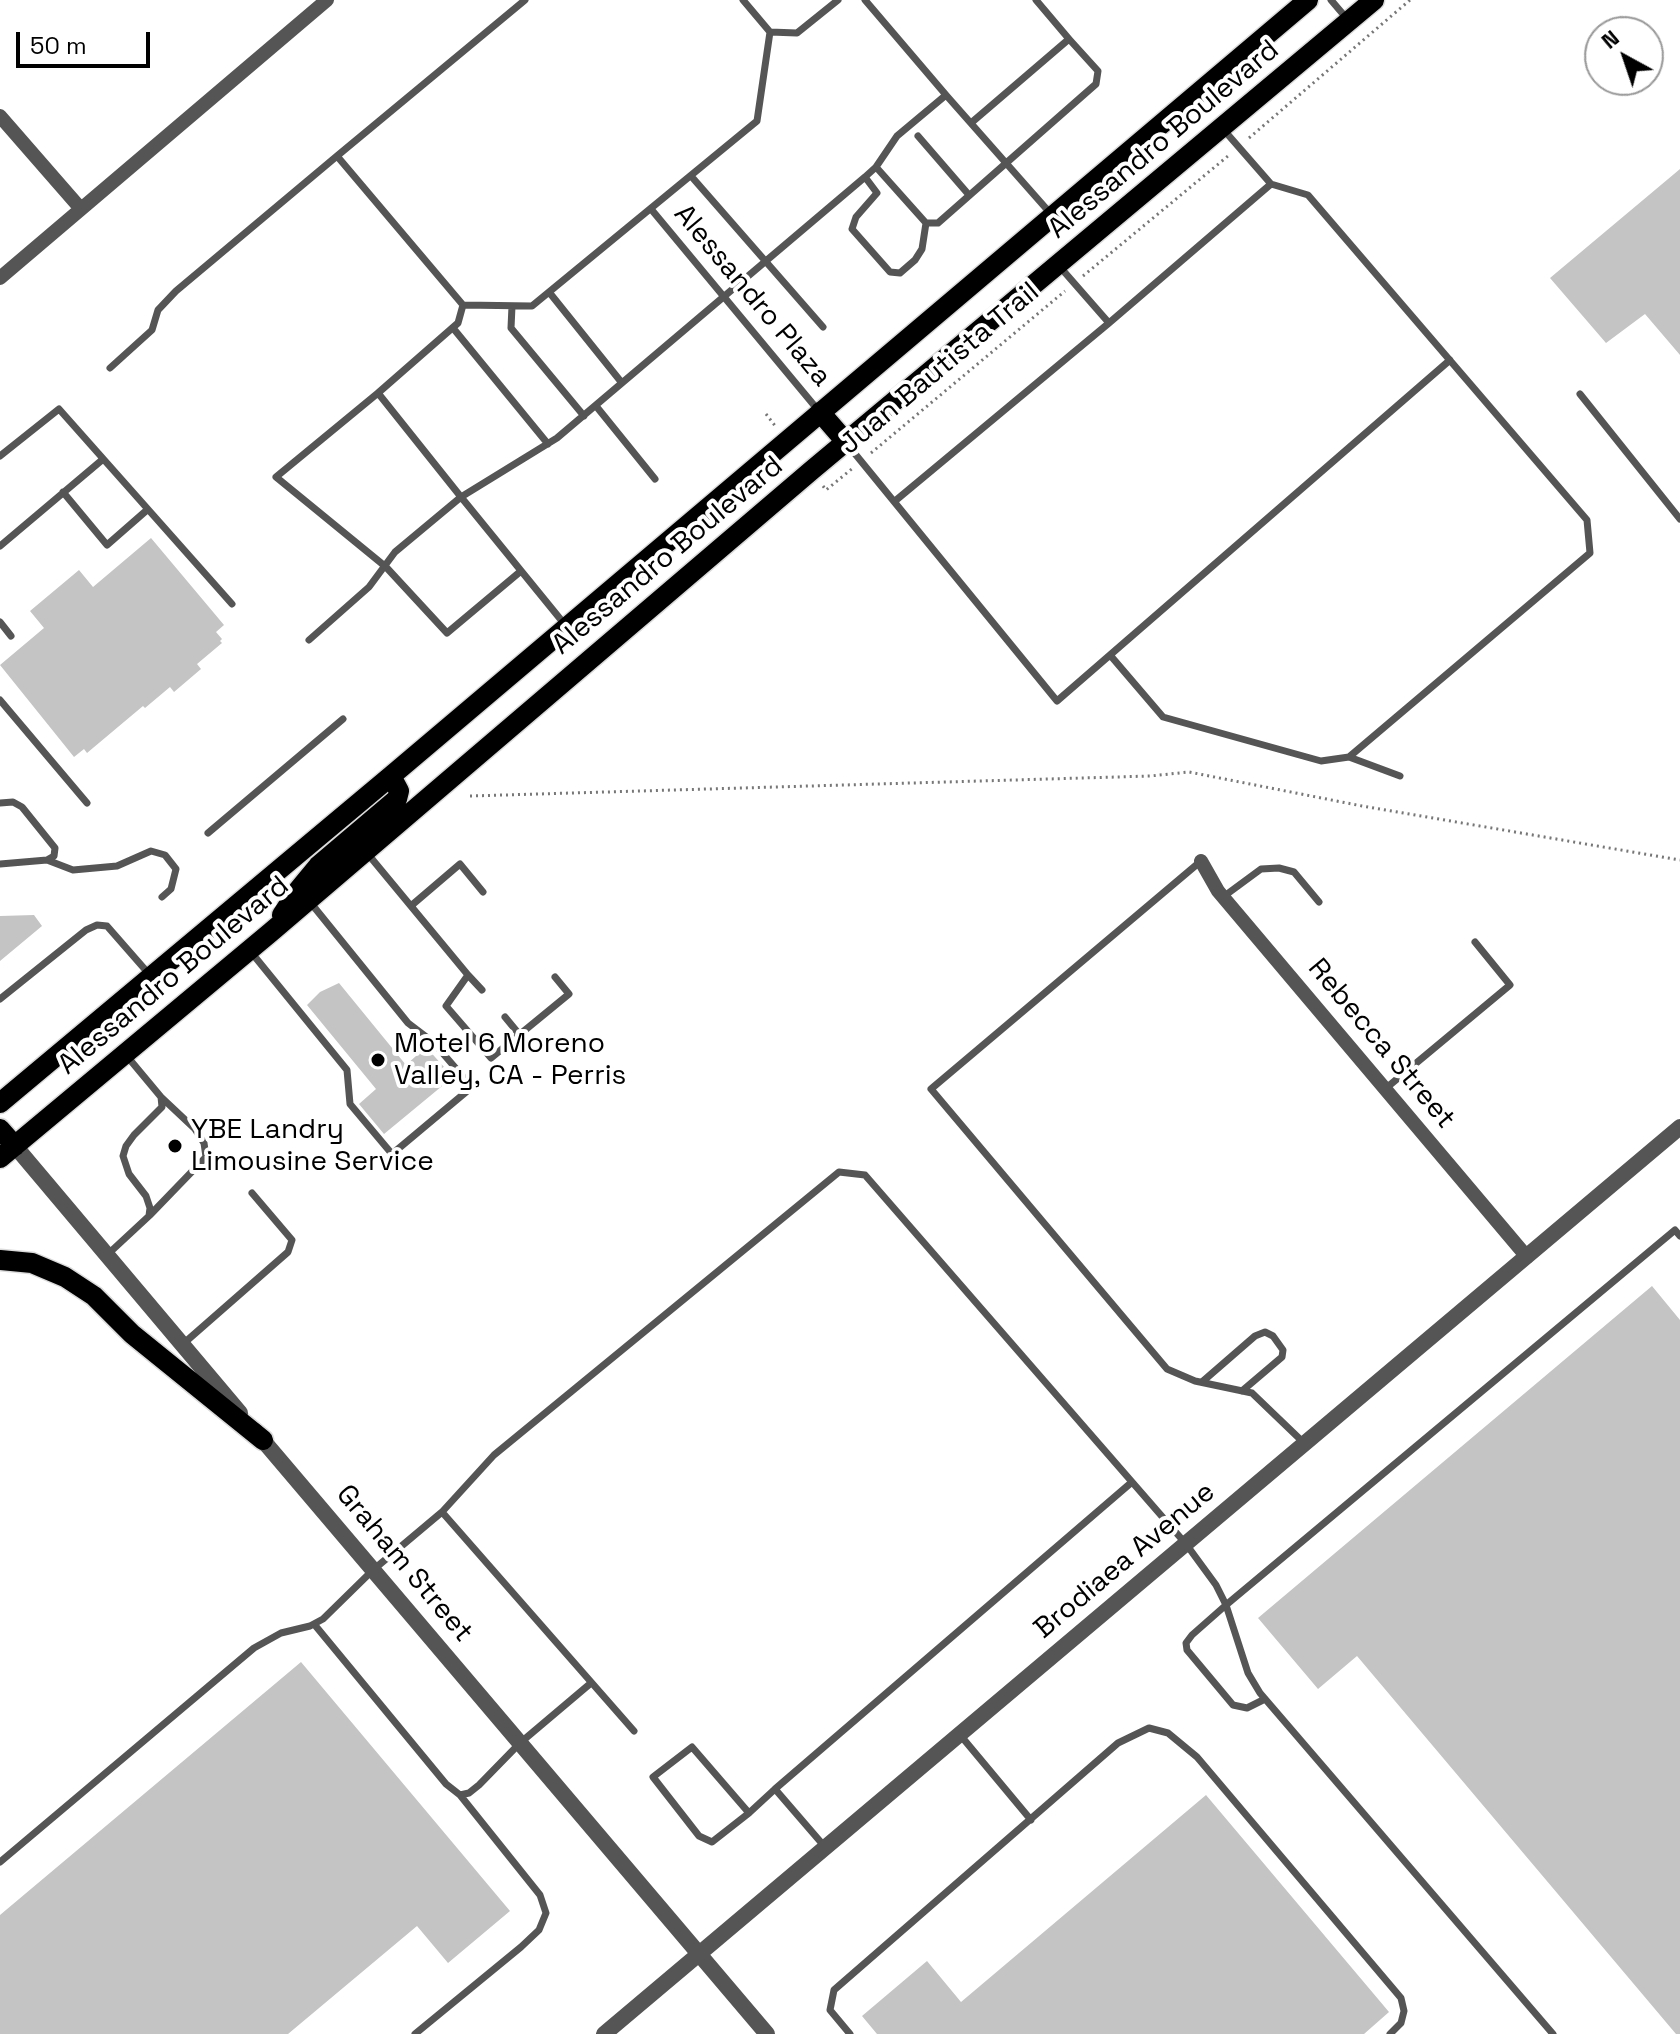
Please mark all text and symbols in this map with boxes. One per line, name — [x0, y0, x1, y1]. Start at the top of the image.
scale bar — [20, 16, 154, 66]
north arrow — [1584, 16, 1664, 96]
text: N — [1595, 24, 1625, 55]
text: 50 m — [30, 30, 87, 61]
street label: Alessandro Boulevard — [1042, 34, 1286, 246]
street label: Alessandro Plaza — [666, 198, 838, 394]
street label: Juan Bautista Trail — [834, 276, 1046, 462]
street label: Alessandro Boulevard — [546, 450, 790, 662]
street label: Alessandro Boulevard — [52, 870, 296, 1082]
street label: Rebecca Street — [1300, 952, 1462, 1136]
place label: Motel 6 Moreno Valley, CA - Perris — [394, 1027, 626, 1093]
marker: Motel 6 Moreno Valley, CA - Perris — [369, 1051, 387, 1069]
place label: YBE Landry Limousine Service — [191, 1113, 434, 1179]
marker: YBE Landry Limousine Service — [166, 1137, 184, 1155]
street label: Brodiaea Avenue — [1028, 1476, 1222, 1646]
street label: Graham Street — [329, 1479, 479, 1649]

